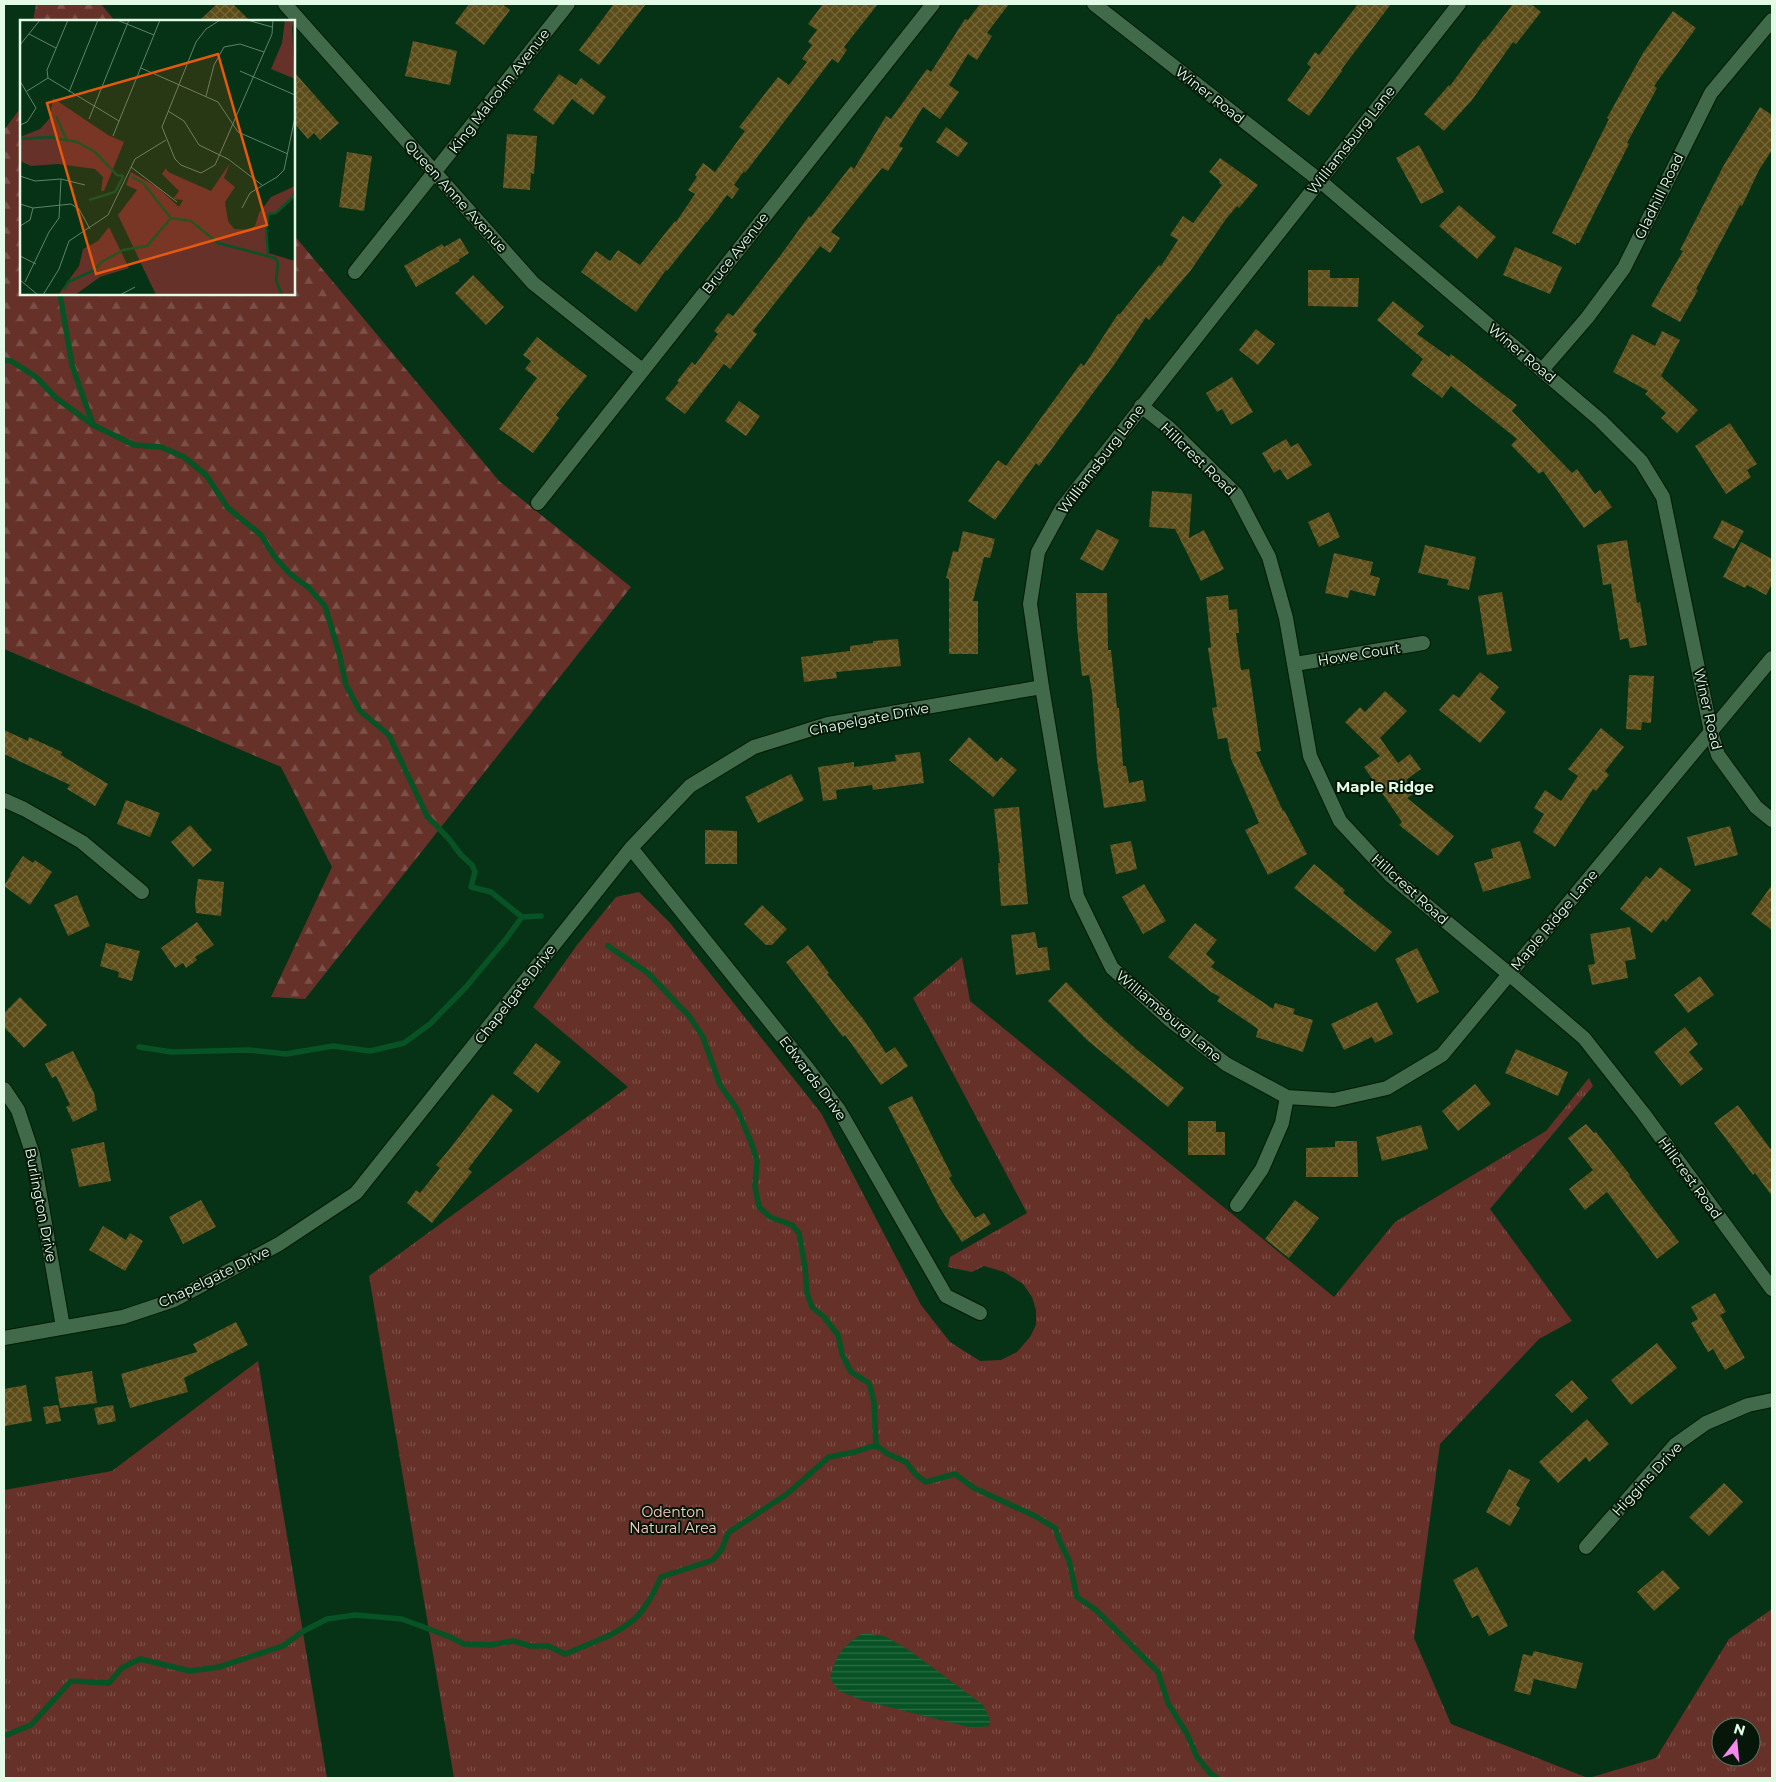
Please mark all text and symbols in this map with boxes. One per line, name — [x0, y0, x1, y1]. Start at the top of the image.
inset map — [20, 20, 295, 295]
street label: King Malcolm Avenue — [445, 25, 553, 157]
street label: Winer Road — [1172, 62, 1248, 128]
street label: Williamsburg Lane — [1303, 82, 1399, 198]
street label: Queen Anne Avenue — [401, 136, 511, 256]
street label: Gladhill Road — [1630, 150, 1688, 242]
street label: Bruce Avenue — [698, 209, 772, 297]
street label: Winer Road — [1484, 319, 1560, 387]
street label: Williamsburg Lane — [1054, 401, 1148, 517]
street label: Hillcrest Road — [1157, 419, 1239, 499]
street label: Howe Court — [1316, 639, 1402, 669]
street label: Winer Road — [1690, 667, 1726, 751]
street label: Chapelgate Drive — [808, 699, 930, 739]
district label: Maple Ridge — [1336, 777, 1434, 796]
street label: Hillcrest Road — [1368, 850, 1452, 928]
street label: Maple Ridge Lane — [1506, 866, 1602, 974]
street label: Chapelgate Drive — [471, 941, 559, 1047]
street label: Williamsburg Lane — [1113, 967, 1225, 1065]
street label: Edwards Drive — [775, 1032, 851, 1124]
street label: Hillcrest Road — [1654, 1133, 1726, 1223]
street label: Burlington Drive — [21, 1146, 61, 1264]
street label: Chapelgate Drive — [155, 1242, 273, 1312]
street label: Higgins Drive — [1608, 1438, 1686, 1520]
park label: Odenton Natural Area — [629, 1503, 717, 1537]
north arrow — [1711, 1717, 1761, 1767]
text: N — [1732, 1719, 1748, 1740]

